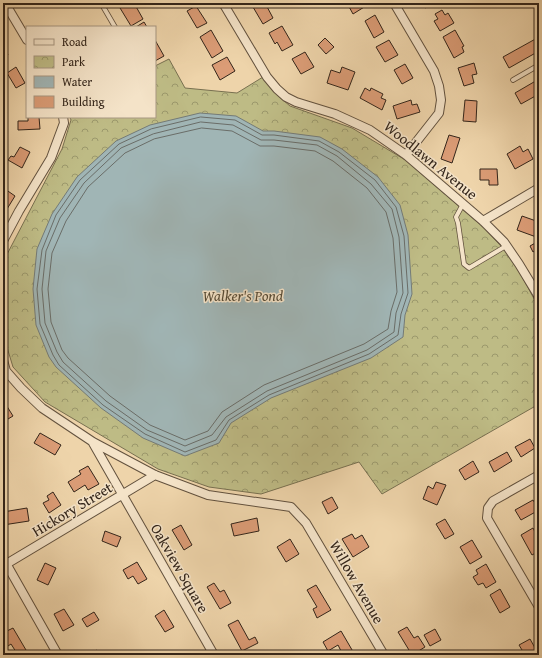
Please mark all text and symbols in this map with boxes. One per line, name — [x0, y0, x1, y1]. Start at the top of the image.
legend — [26, 26, 156, 118]
text: Road — [62, 33, 88, 50]
text: Park — [62, 53, 86, 70]
text: Water — [62, 73, 92, 90]
text: Building — [62, 93, 105, 110]
street label: Woodlawn Avenue — [380, 116, 482, 204]
park label: Walker's Pond — [203, 285, 283, 306]
street label: Hickory Street — [28, 476, 117, 541]
street label: Oakview Square — [146, 519, 214, 617]
street label: Willow Avenue — [325, 537, 389, 627]

